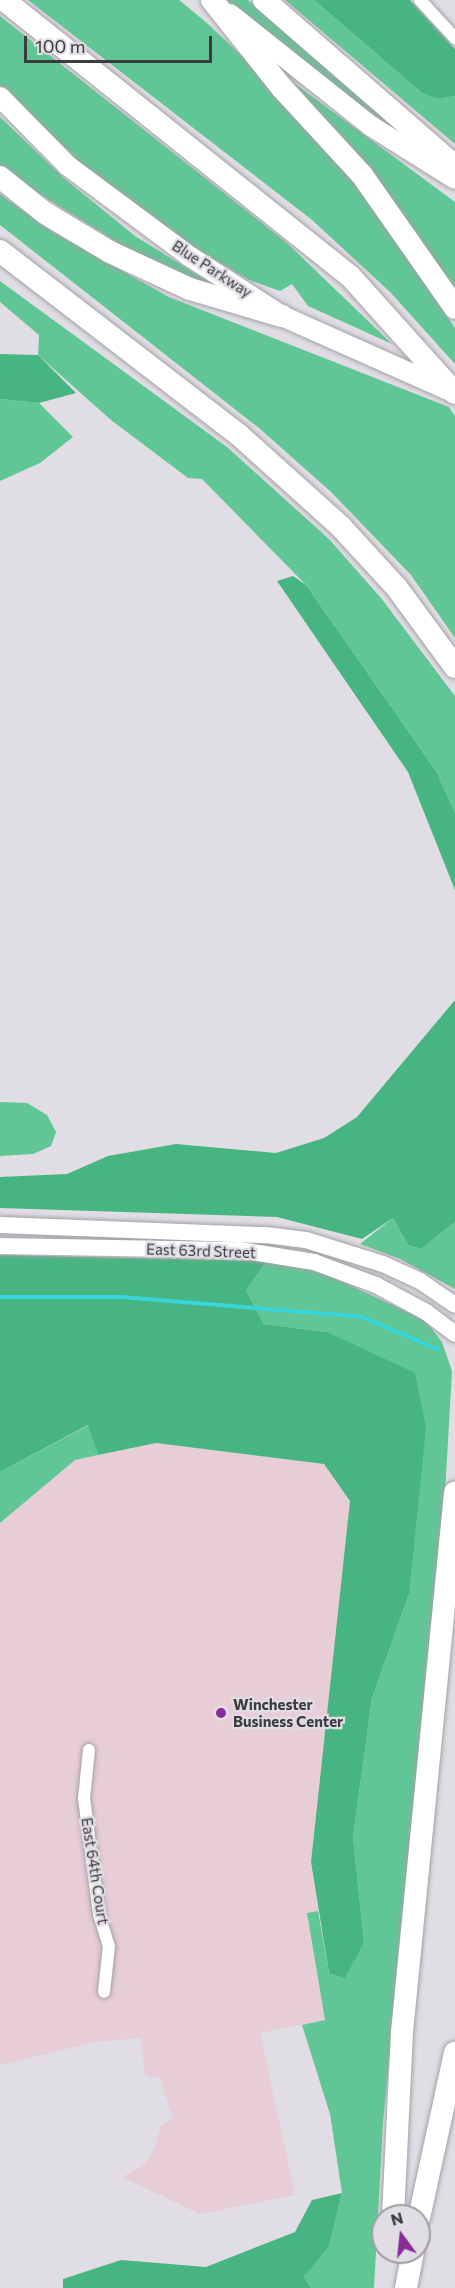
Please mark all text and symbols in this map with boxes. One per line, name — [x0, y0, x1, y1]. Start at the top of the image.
scale bar — [27, 24, 214, 62]
text: 100 m — [35, 35, 85, 57]
street label: Blue Parkway — [169, 237, 255, 301]
street label: East 63rd Street — [146, 1240, 256, 1262]
place label: Winchester Business Center — [233, 1695, 343, 1730]
marker: Winchester Business Center — [214, 1706, 228, 1720]
street label: East 64th Court — [78, 1816, 112, 1926]
north arrow — [371, 2204, 431, 2264]
text: N — [388, 2207, 405, 2229]

